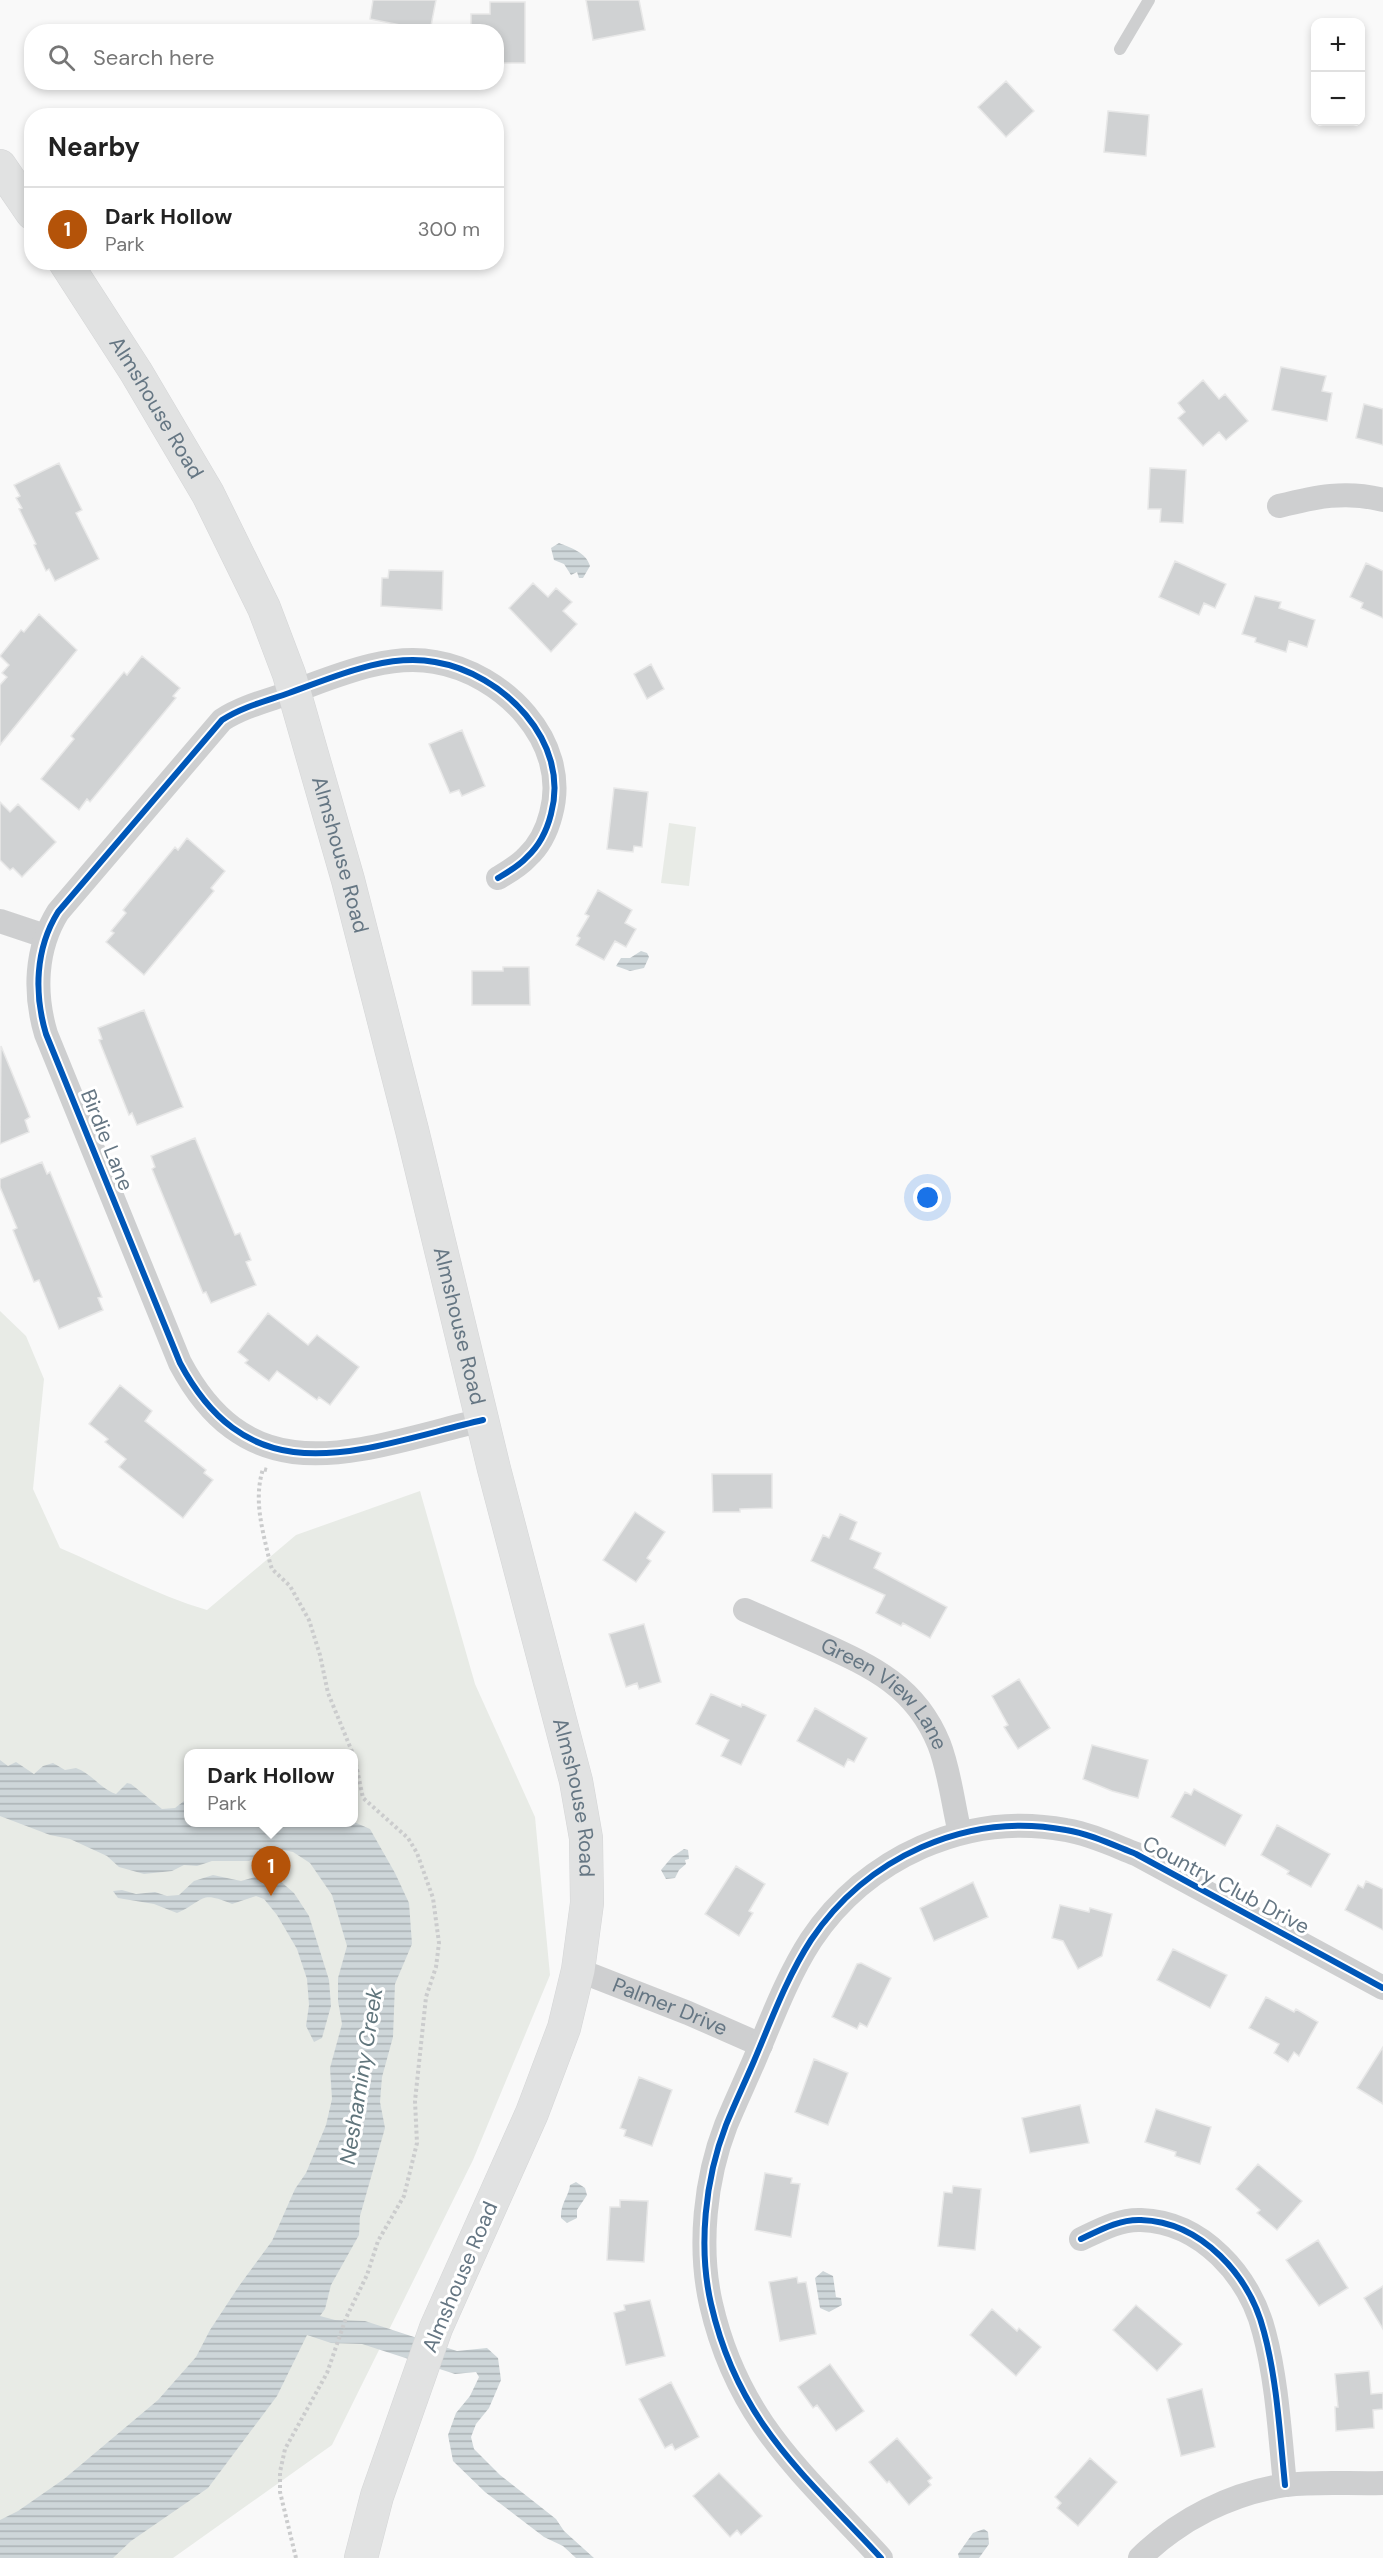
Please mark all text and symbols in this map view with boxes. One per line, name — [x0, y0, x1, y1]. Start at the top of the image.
map controls — [1311, 18, 1365, 126]
button: + — [1311, 18, 1365, 72]
search box — [24, 24, 504, 90]
icon: search — [45, 41, 78, 74]
text: Search here — [93, 43, 214, 72]
button: − — [1311, 72, 1365, 126]
text: Nearby — [48, 130, 140, 164]
text: Dark Hollow — [105, 202, 232, 231]
text: 1 — [64, 216, 71, 242]
text: 300 m — [418, 216, 480, 242]
text: Park — [105, 231, 145, 257]
street label: Almshouse Road — [103, 331, 210, 484]
street label: Almshouse Road — [305, 773, 375, 936]
street label: Birdie Lane — [74, 1085, 140, 1195]
your location — [913, 1183, 942, 1212]
street label: Almshouse Road — [427, 1244, 492, 1408]
street label: Green View Lane — [816, 1631, 954, 1754]
street label: Almshouse Road — [546, 1715, 601, 1877]
popup — [184, 1749, 358, 1827]
text: Dark Hollow — [207, 1761, 335, 1790]
text: Park — [207, 1790, 247, 1816]
street label: Country Club Drive — [1138, 1829, 1314, 1941]
pin: 1 — [252, 1846, 290, 1896]
street label: Palmer Drive — [608, 1971, 732, 2043]
water label: Neshaminy Creek — [333, 1985, 389, 2167]
street label: Almshouse Road — [416, 2197, 504, 2357]

